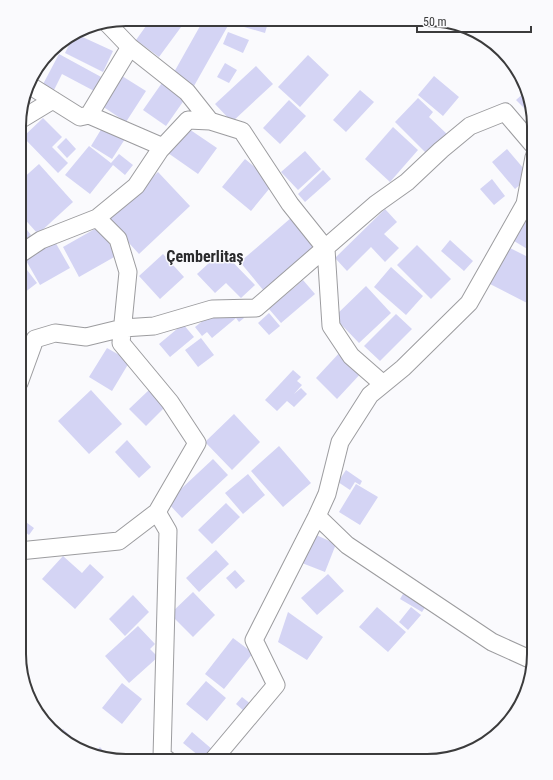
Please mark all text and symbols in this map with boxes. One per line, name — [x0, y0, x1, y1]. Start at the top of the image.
scale bar — [417, 8, 531, 34]
text: 50 m — [423, 15, 447, 29]
district label: Çemberlitaş — [166, 247, 244, 266]

